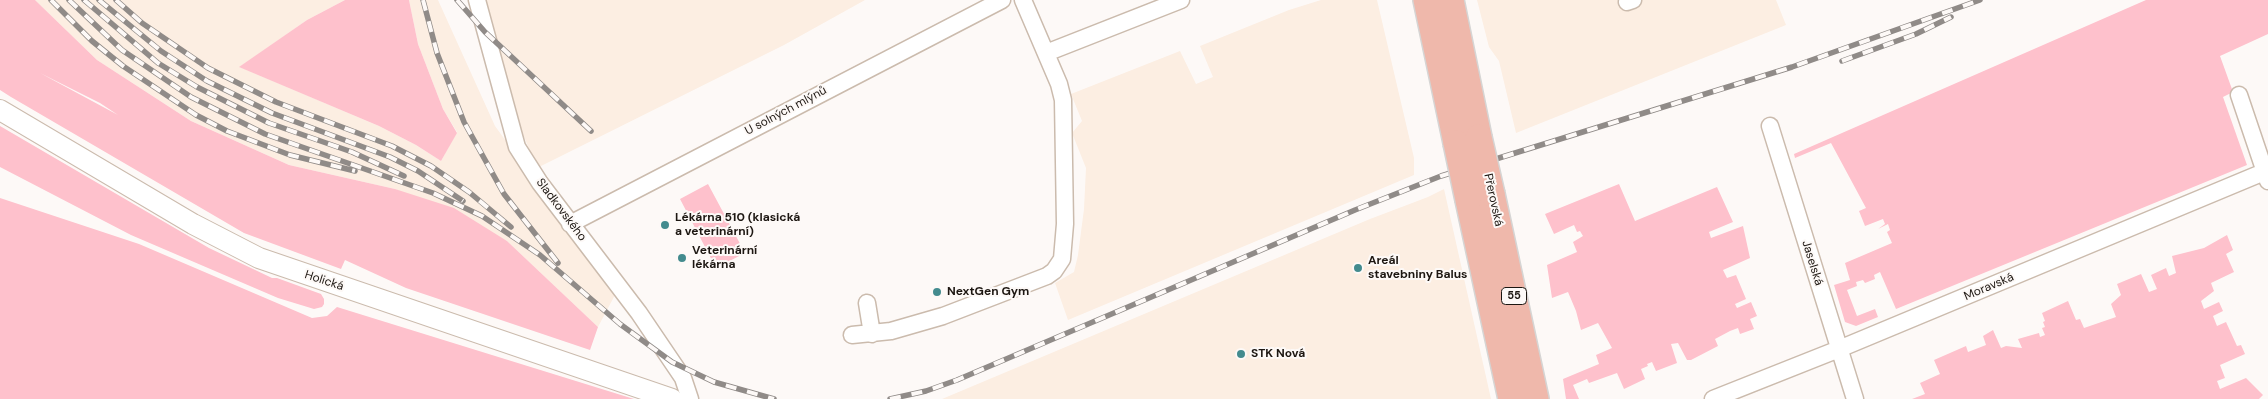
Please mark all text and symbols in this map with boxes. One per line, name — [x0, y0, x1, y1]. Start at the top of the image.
street label: U solných mlýnů — [743, 83, 829, 139]
street label: Přerovská — [1480, 172, 1506, 228]
street label: Sladkovského — [533, 176, 589, 244]
place label: Lékárna 510 (klasická a veterinární) — [675, 211, 800, 239]
marker: Lékárna 510 (klasická a veterinární) — [659, 219, 671, 231]
street label: Jaselská — [1798, 239, 1826, 287]
place label: Veterinární lékárna — [692, 244, 757, 272]
marker: Veterinární lékárna — [676, 252, 688, 264]
place label: Areál stavebniny Balus — [1368, 254, 1467, 282]
marker: Areál stavebniny Balus — [1352, 262, 1364, 274]
street label: Holická — [303, 268, 345, 294]
street label: Moravská — [1962, 270, 2016, 304]
place label: NextGen Gym — [947, 285, 1029, 299]
marker: NextGen Gym — [931, 286, 943, 298]
road number: 55 — [1502, 288, 1526, 304]
place label: STK Nová — [1251, 347, 1305, 361]
marker: STK Nová — [1235, 348, 1247, 360]

